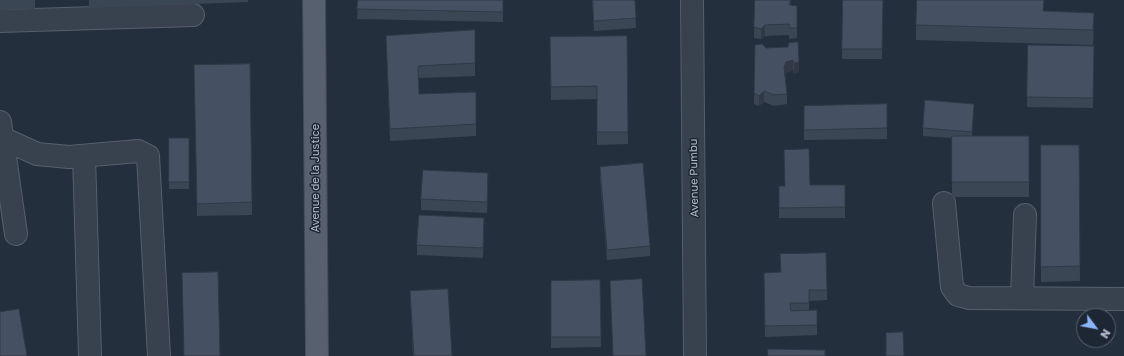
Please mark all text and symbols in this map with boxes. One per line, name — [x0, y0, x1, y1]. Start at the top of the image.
street label: Avenue de la Justice — [309, 124, 323, 232]
street label: Avenue Pumbu — [687, 139, 701, 217]
north arrow — [1076, 308, 1116, 348]
text: N — [1098, 327, 1113, 341]

